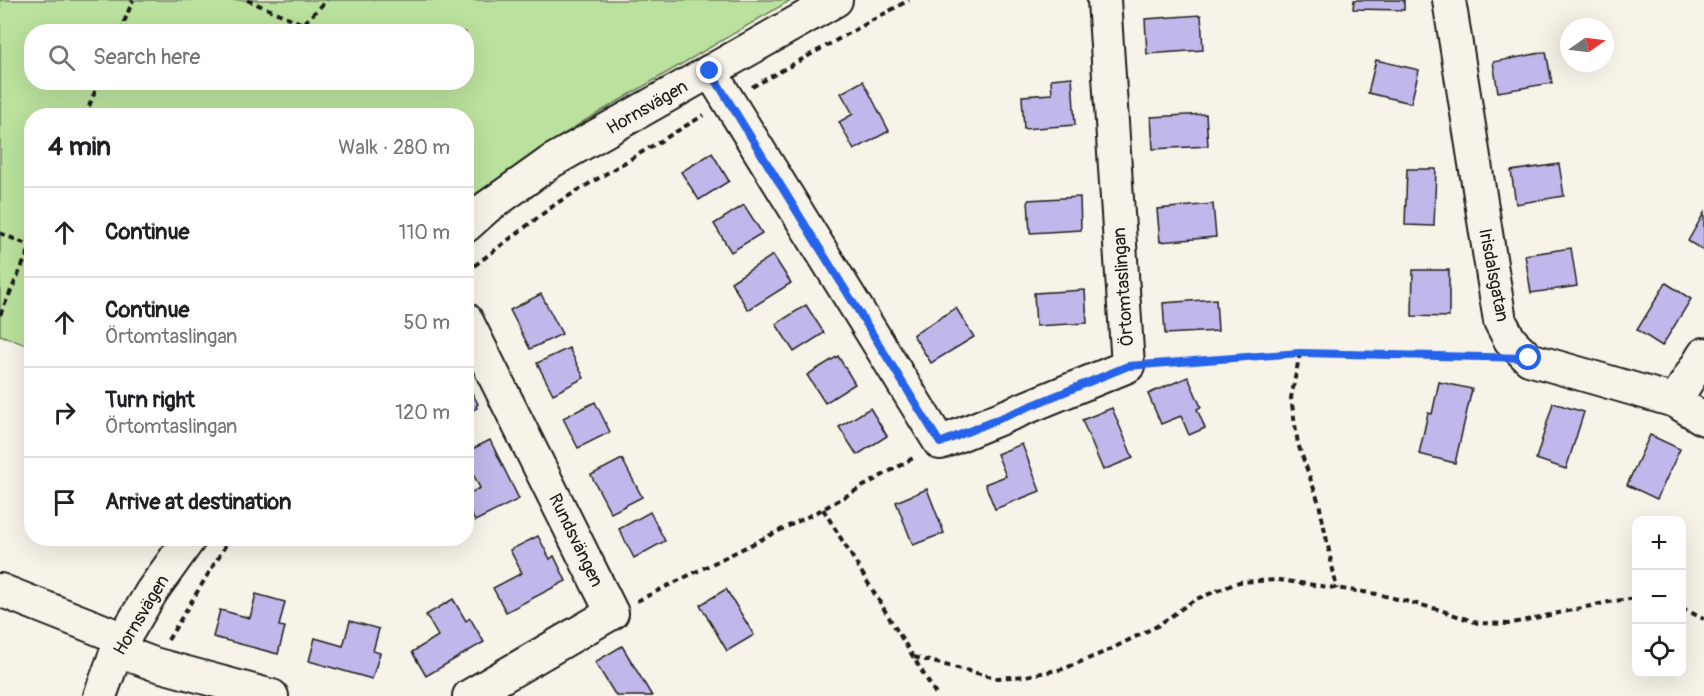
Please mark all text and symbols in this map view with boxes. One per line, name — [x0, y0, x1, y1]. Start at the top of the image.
north arrow — [1560, 18, 1614, 72]
search box — [24, 24, 474, 90]
icon: search — [45, 41, 78, 74]
text: Search here — [93, 43, 200, 71]
route end — [696, 57, 722, 83]
street label: Hornsvägen — [603, 75, 692, 140]
text: 4 min — [48, 131, 111, 163]
text: Walk · 280 m — [338, 135, 450, 160]
icon: ahead — [48, 216, 81, 249]
text: Continue — [105, 218, 189, 246]
text: 110 m — [399, 220, 450, 245]
street label: Örtomtaslingan — [1108, 227, 1139, 347]
street label: Irisdalsgatan — [1473, 227, 1514, 324]
text: Continue — [105, 296, 189, 324]
icon: ahead — [48, 306, 81, 339]
text: 50 m — [403, 310, 450, 335]
text: Örtomtaslingan — [105, 324, 237, 349]
route start — [1515, 344, 1541, 370]
text: Turn right — [105, 386, 195, 414]
icon: right — [48, 396, 81, 429]
text: 120 m — [395, 400, 450, 425]
text: Örtomtaslingan — [105, 414, 237, 439]
icon: arrive — [48, 486, 81, 519]
text: Arrive at destination — [105, 488, 291, 516]
street label: Rundsvängen — [543, 490, 608, 591]
map controls — [1632, 516, 1686, 678]
button: + — [1632, 516, 1686, 570]
button: − — [1632, 570, 1686, 624]
street label: Hornsvägen — [108, 571, 174, 660]
button: locate — [1632, 624, 1686, 678]

